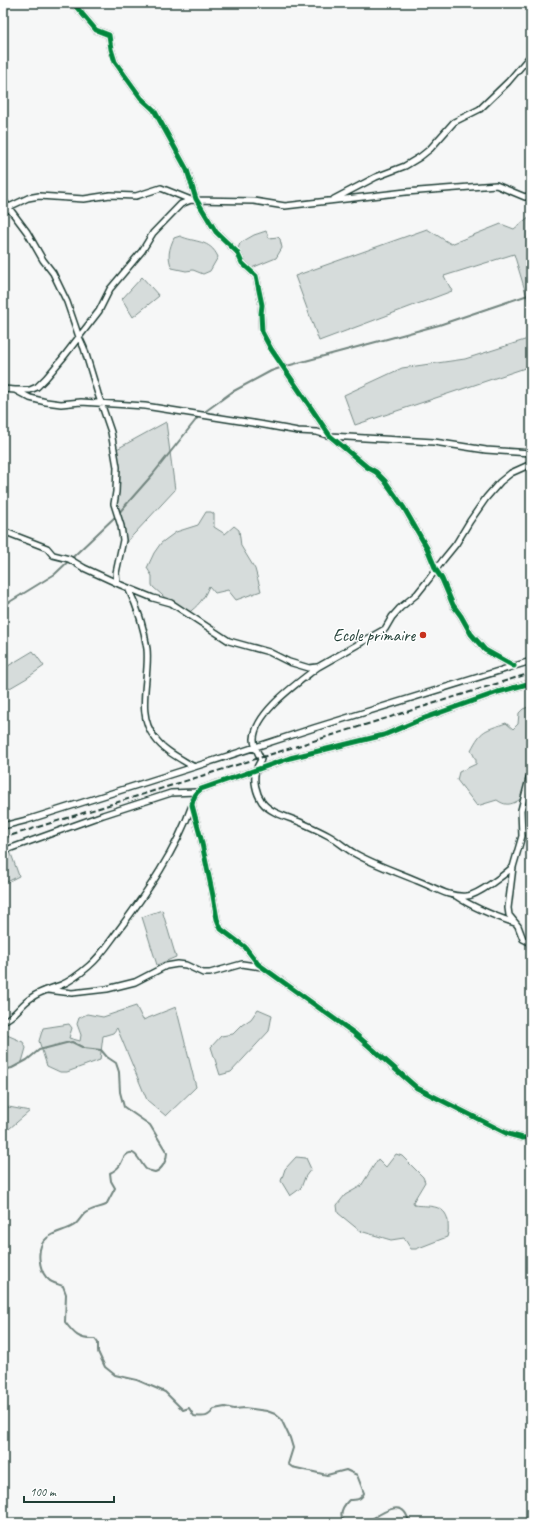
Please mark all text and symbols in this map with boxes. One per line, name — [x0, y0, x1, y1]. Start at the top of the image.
place label: Ecole primaire — [333, 625, 416, 646]
marker: Ecole primaire — [418, 630, 428, 640]
scale bar — [24, 1478, 114, 1504]
text: 100 m — [30, 1484, 57, 1500]

